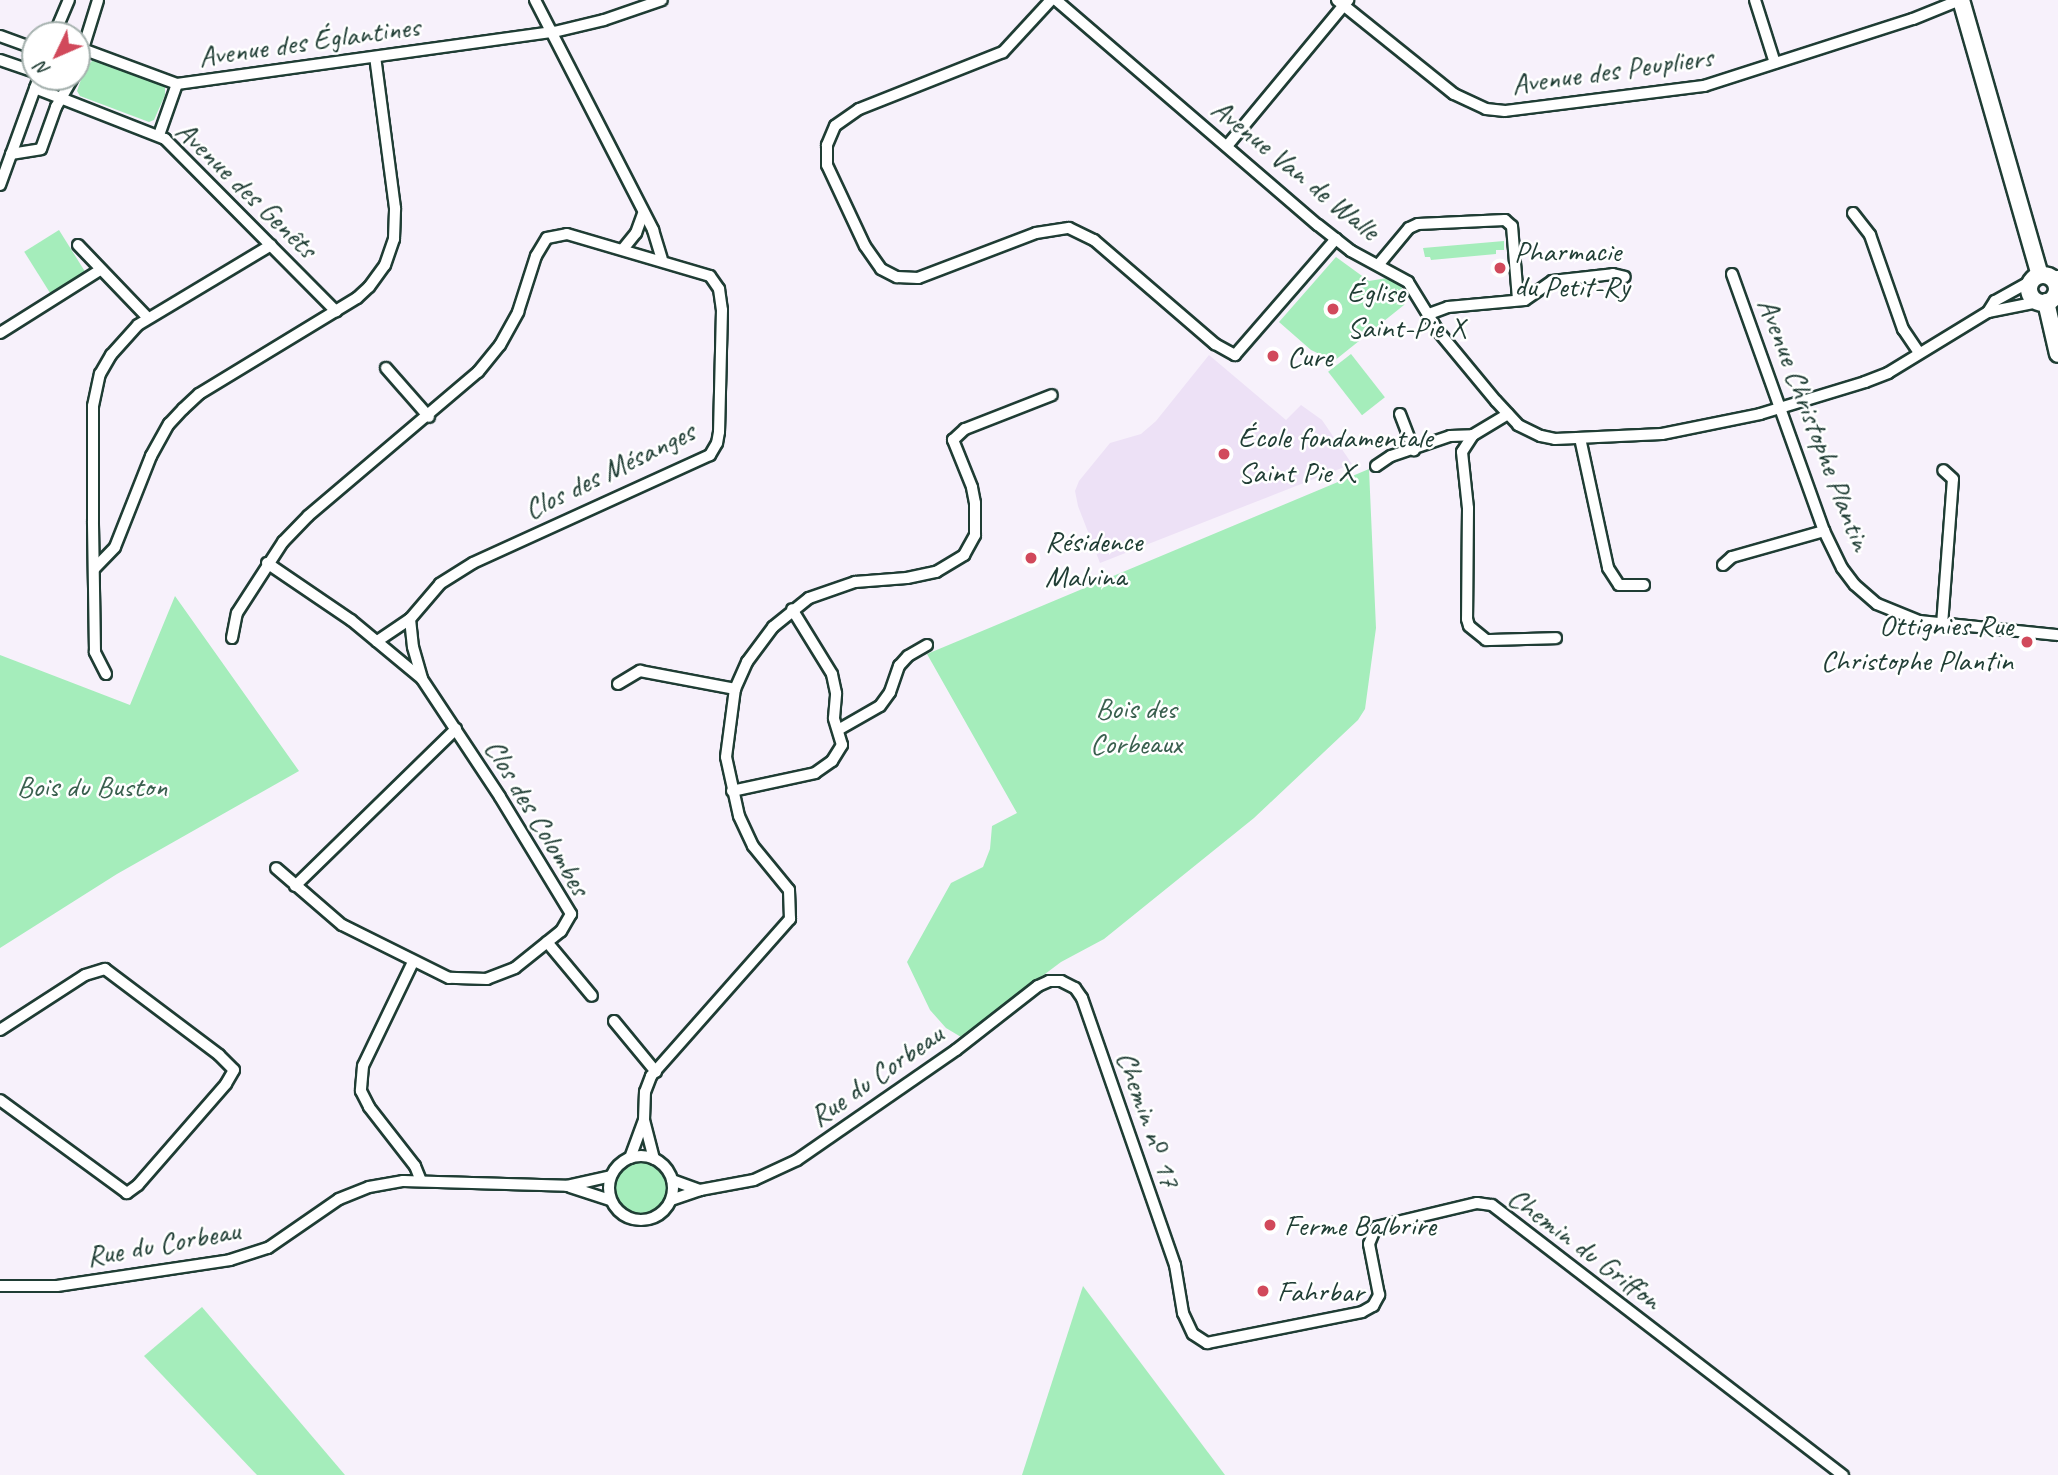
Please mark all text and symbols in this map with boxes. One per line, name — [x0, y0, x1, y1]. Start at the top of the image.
street label: Avenue des Églantines — [196, 8, 422, 74]
north arrow — [21, 21, 91, 91]
street label: Avenue des Peupliers — [1509, 38, 1715, 102]
text: N — [30, 57, 55, 82]
street label: Avenue Van de Walle — [1204, 90, 1388, 248]
street label: Avenue des Genêts — [169, 112, 325, 266]
place label: Pharmacie du Petit-Ry — [1514, 233, 1629, 304]
marker: Pharmacie du Petit-Ry — [1492, 260, 1508, 276]
place label: Église Saint-Pie X — [1347, 274, 1466, 344]
street label: Avenue Christophe Plantin — [1750, 292, 1880, 556]
marker: Église Saint-Pie X — [1325, 301, 1341, 317]
place label: Cure — [1287, 338, 1333, 374]
marker: Cure — [1265, 348, 1281, 364]
street label: Clos des Mésanges — [518, 413, 700, 527]
place label: École fondamentale Saint Pie X — [1238, 419, 1432, 490]
marker: École fondamentale Saint Pie X — [1216, 446, 1232, 462]
place label: Résidence Malvina — [1045, 523, 1142, 594]
marker: Résidence Malvina — [1023, 550, 1039, 566]
place label: Ottignies Rue Christophe Plantin — [1821, 607, 2013, 678]
marker: Ottignies Rue Christophe Plantin — [2019, 634, 2035, 650]
park label: Bois des Corbeaux — [1090, 690, 1182, 760]
street label: Clos des Colombes — [477, 731, 599, 903]
park label: Bois du Buston — [17, 768, 167, 804]
street label: Rue du Corbeau — [802, 1016, 950, 1134]
street label: Chemin nᵒ 17 — [1109, 1046, 1189, 1192]
street label: Chemin du Griffon — [1501, 1179, 1669, 1317]
place label: Ferme Balbrire — [1284, 1207, 1437, 1243]
street label: Rue du Corbeau — [84, 1212, 242, 1274]
marker: Ferme Balbrire — [1262, 1217, 1278, 1233]
place label: Fahrbar — [1277, 1273, 1363, 1309]
marker: Fahrbar — [1255, 1283, 1271, 1299]

